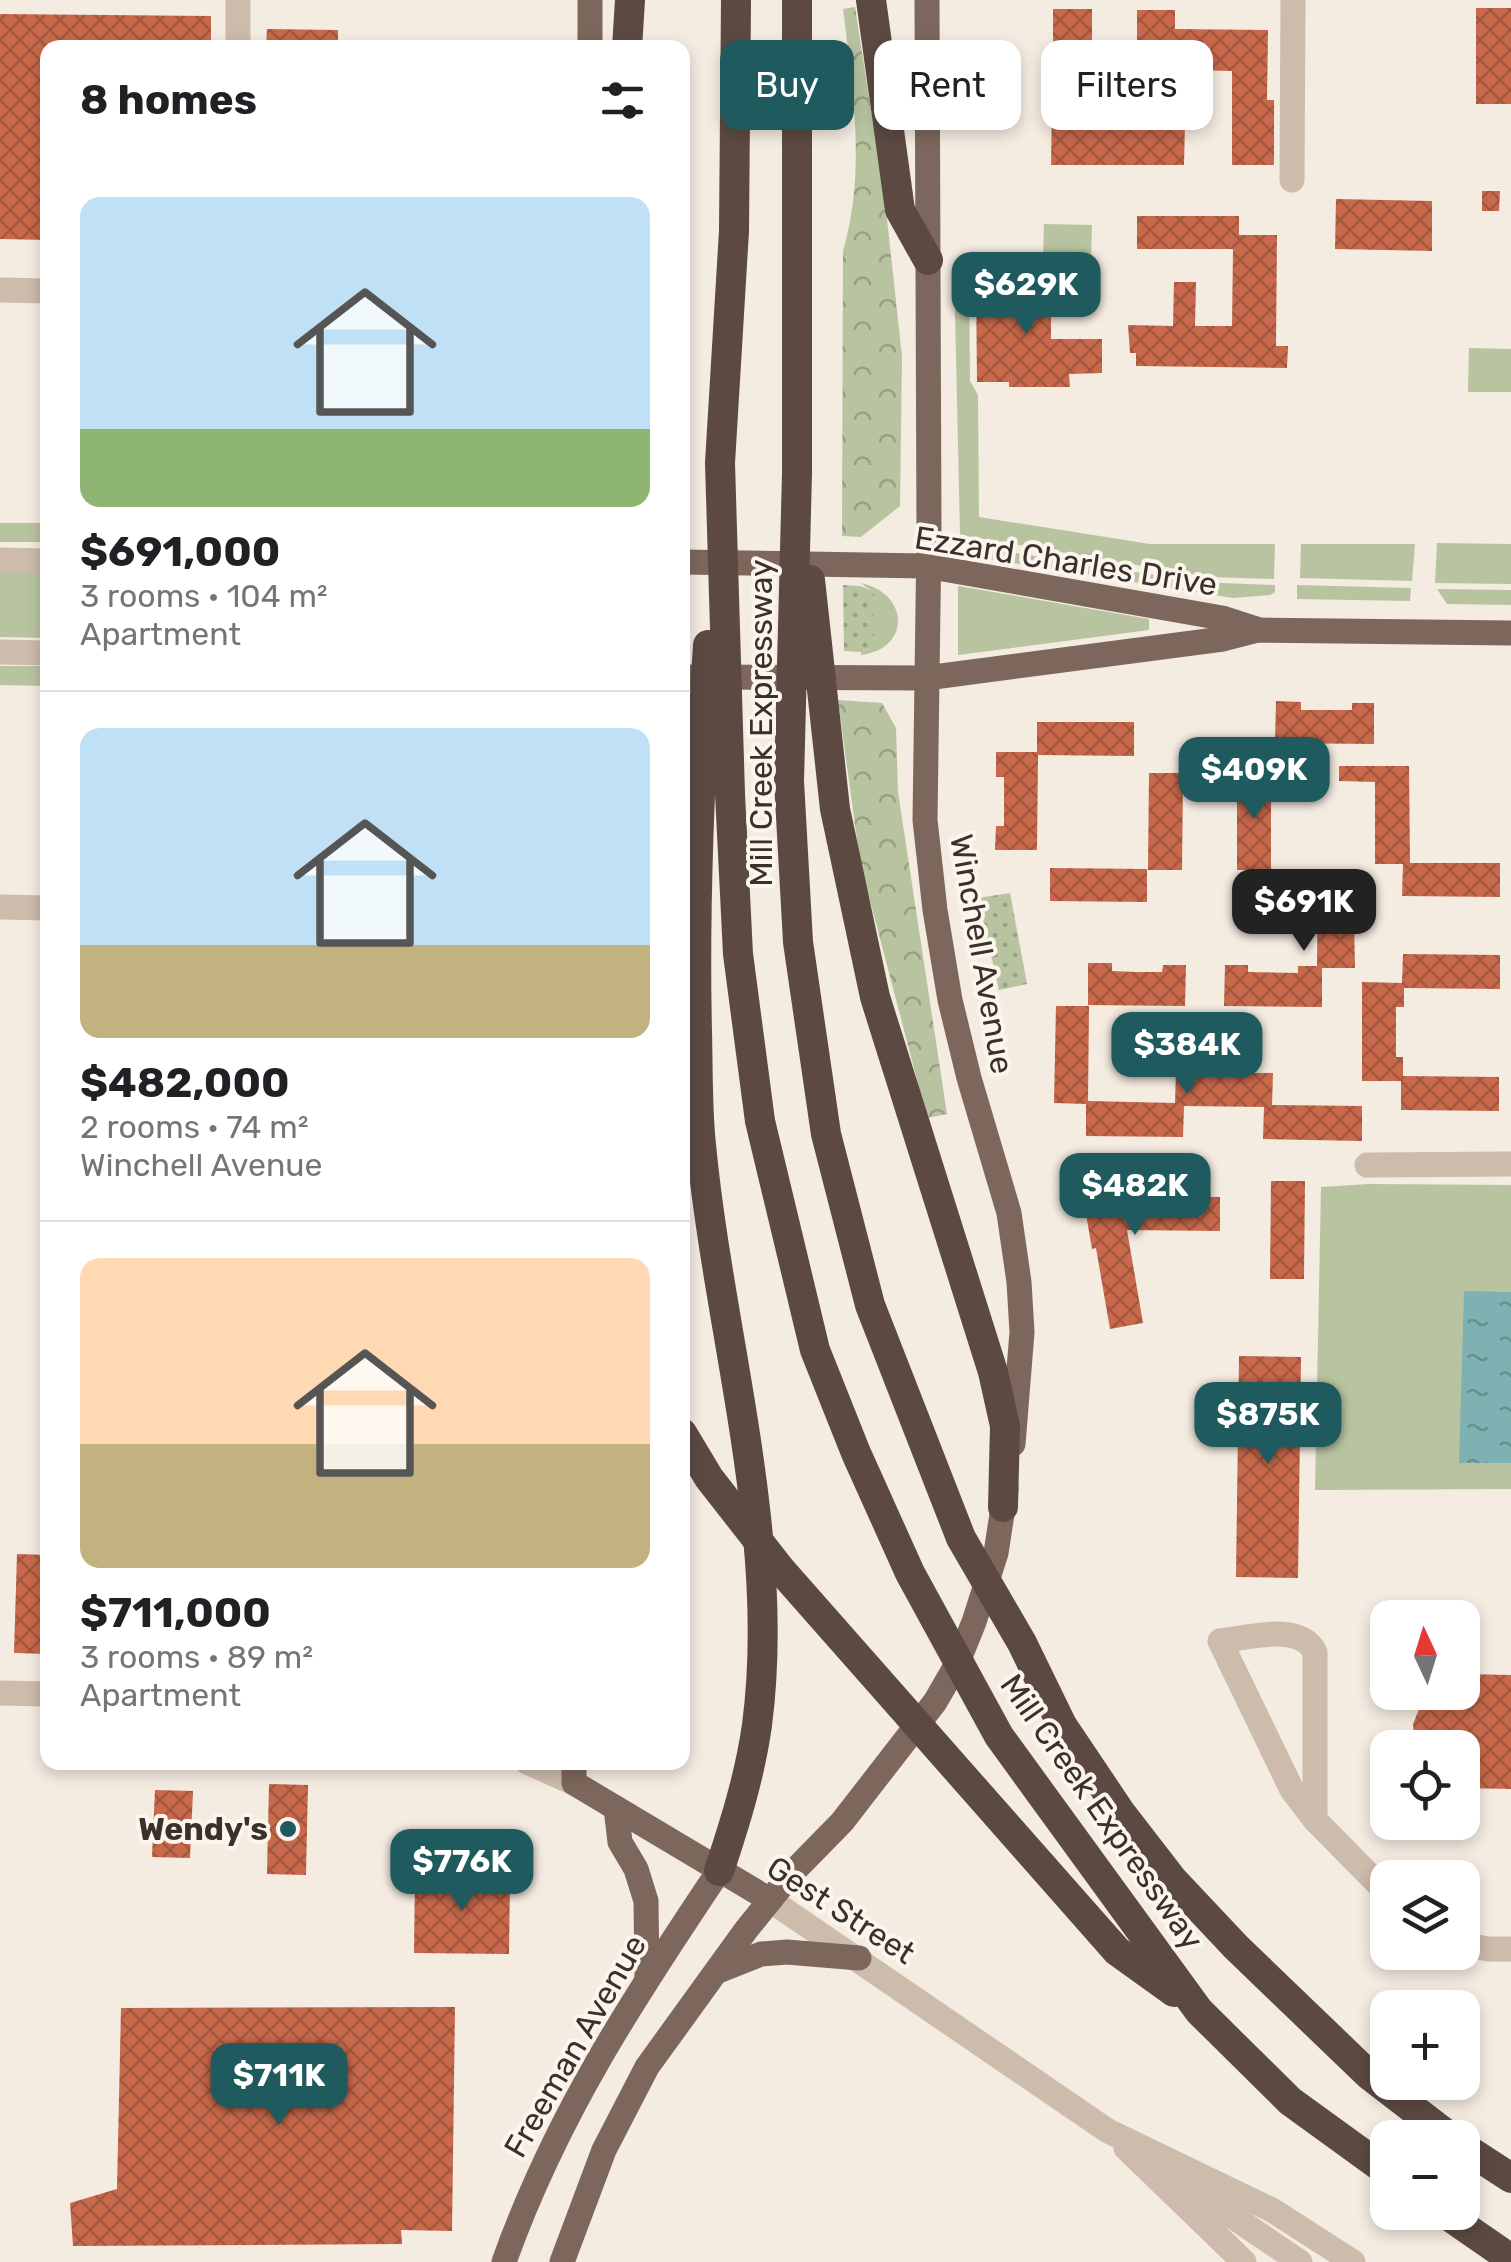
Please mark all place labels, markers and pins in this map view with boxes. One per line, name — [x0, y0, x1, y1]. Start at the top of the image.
pin: $629K — [956, 252, 1096, 337]
pin: $409K — [1184, 737, 1324, 822]
pin: $691K — [1234, 869, 1374, 954]
pin: $384K — [1117, 1012, 1257, 1097]
pin: $482K — [1065, 1153, 1205, 1238]
pin: $875K — [1198, 1382, 1338, 1467]
place label: Wendy's — [138, 1810, 268, 1848]
marker: Wendy's — [277, 1818, 299, 1840]
pin: $776K — [392, 1829, 532, 1914]
pin: $711K — [209, 2043, 349, 2128]

